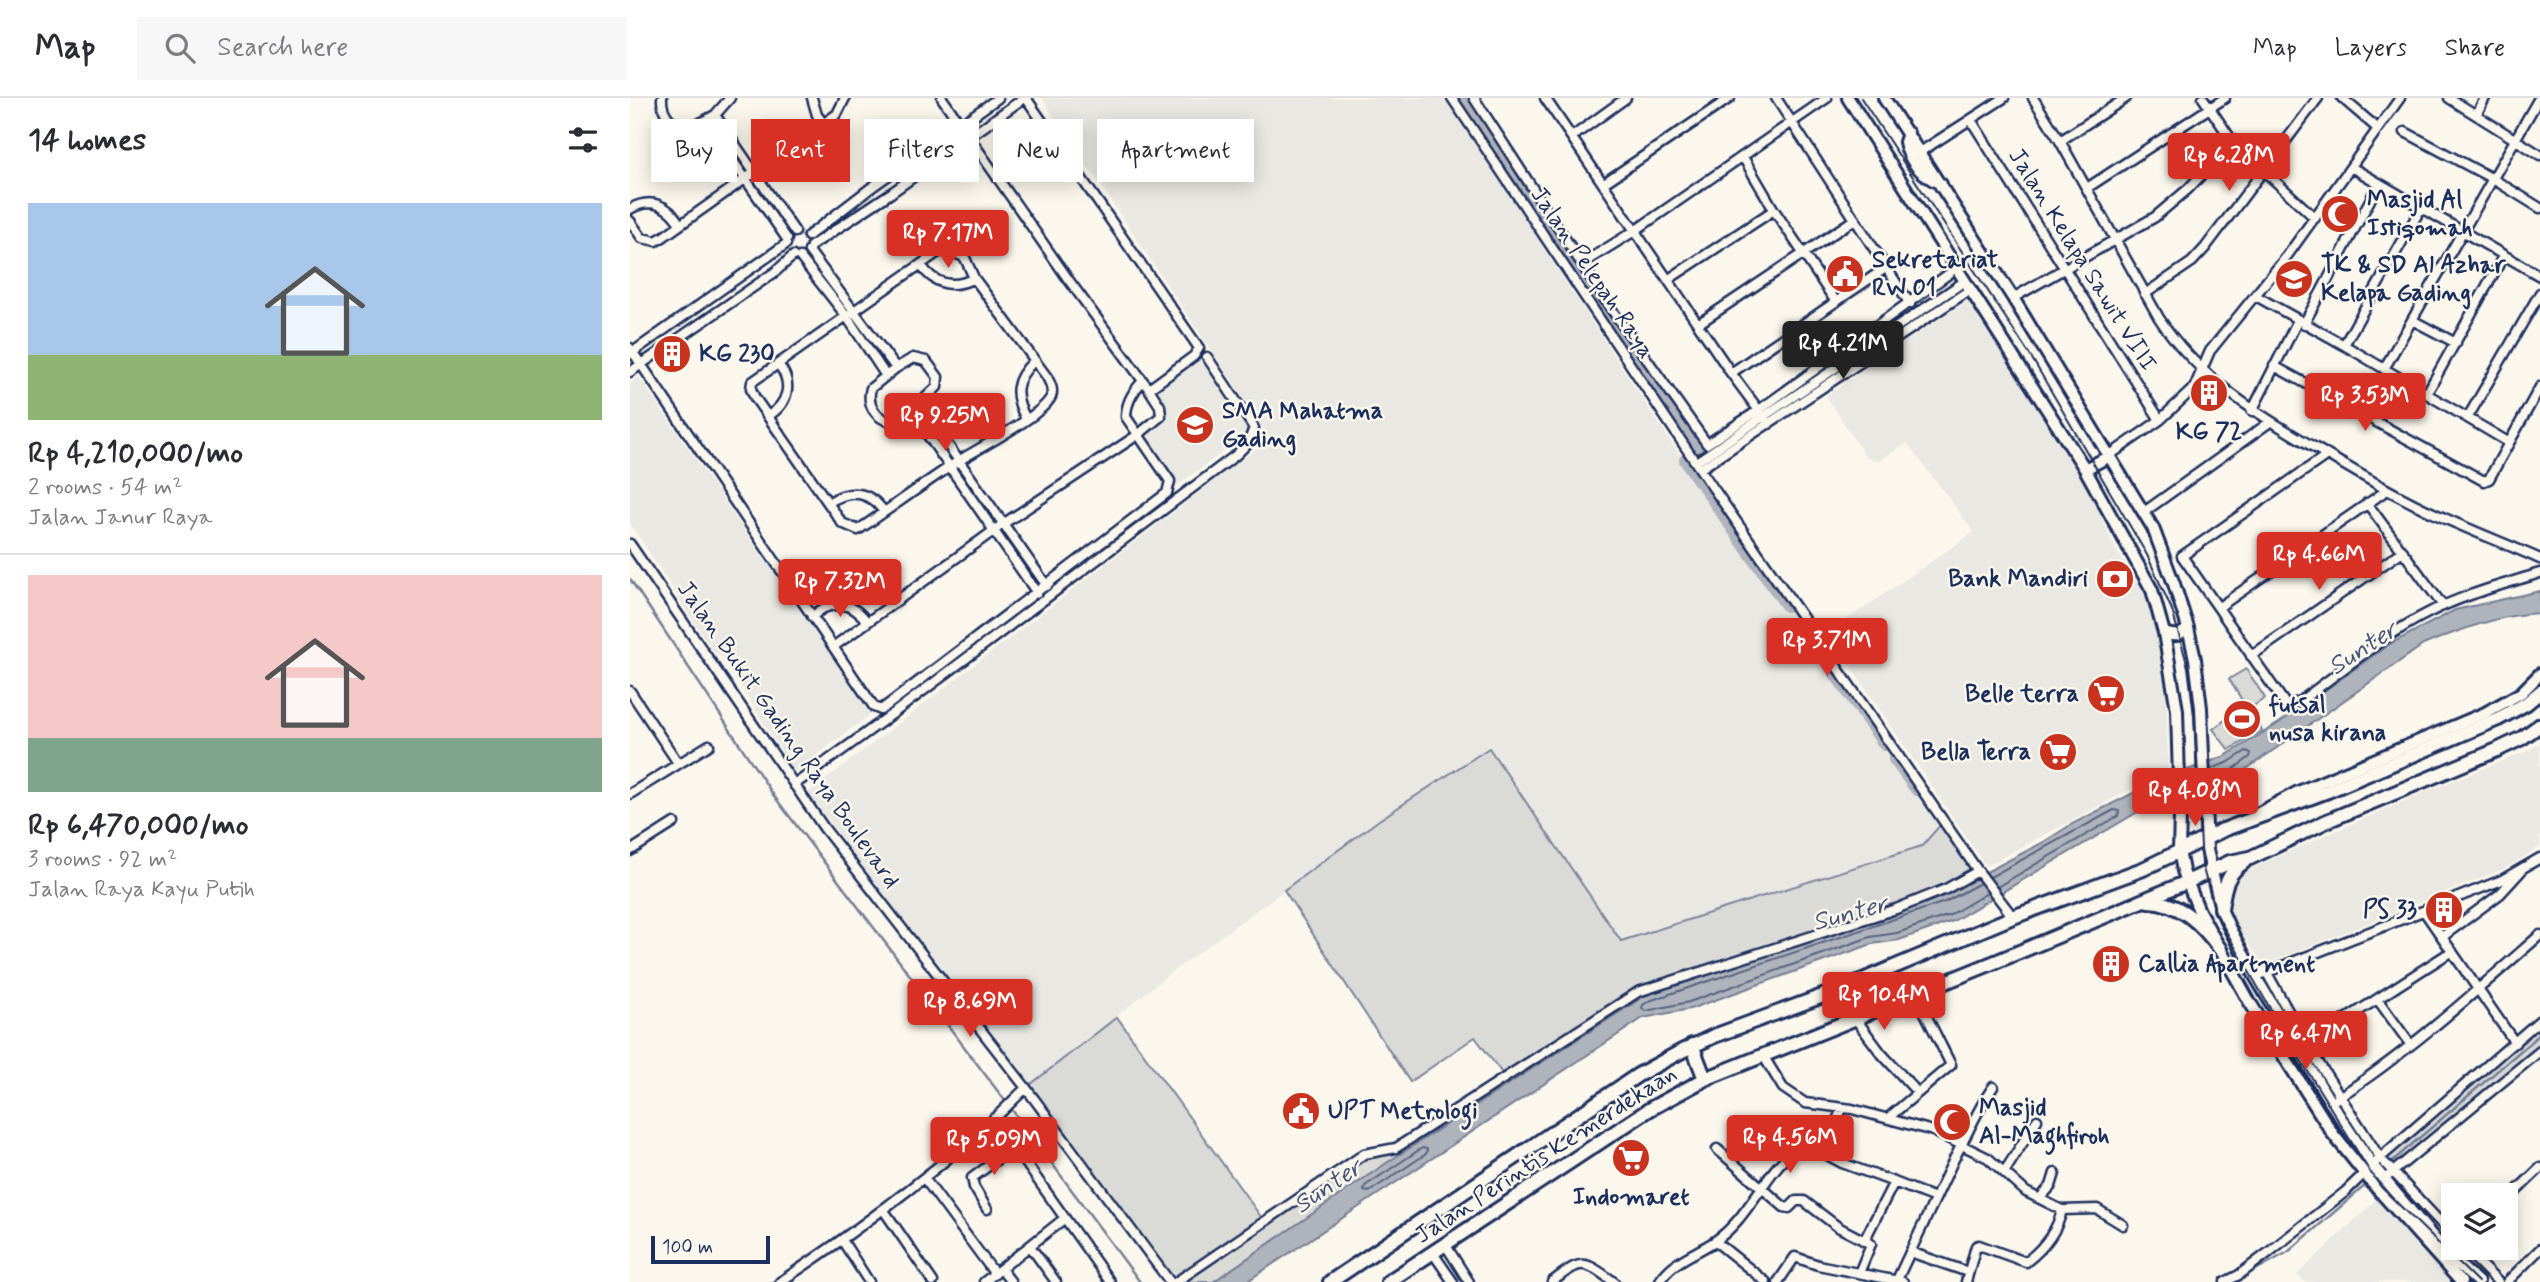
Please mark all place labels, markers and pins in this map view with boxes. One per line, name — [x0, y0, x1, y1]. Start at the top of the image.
pin: Rp 6.28M — [2157, 134, 2301, 193]
place label: Masjid Al Istiqomah — [2367, 185, 2473, 244]
mosque icon: Masjid Al Istiqomah — [2319, 193, 2361, 235]
pin: Rp 7.17M — [876, 211, 1020, 270]
place label: Sekretariat RW 01 — [1872, 245, 1999, 304]
place label: TK & SD Al Azhar Kelapa Gading — [2321, 250, 2506, 310]
public building icon: Sekretariat RW 01 — [1824, 253, 1866, 295]
school or university icon: TK & SD Al Azhar Kelapa Gading — [2273, 258, 2315, 300]
pin: Rp 4.21M — [1771, 322, 1915, 381]
building icon: KG 230 — [651, 333, 693, 375]
place label: KG 230 — [699, 339, 775, 370]
building icon: KG 72 — [2188, 372, 2230, 414]
pin: Rp 3.53M — [2293, 374, 2437, 433]
pin: Rp 9.25M — [873, 394, 1017, 453]
place label: SMA Mahatma Gading — [1222, 396, 1383, 456]
school or university icon: SMA Mahatma Gading — [1174, 404, 1216, 446]
place label: KG 72 — [2176, 417, 2242, 448]
pin: Rp 4.66M — [2247, 532, 2391, 592]
bank icon: Bank Mandiri — [2094, 558, 2136, 600]
pin: Rp 7.32M — [768, 560, 912, 619]
place label: Bank Mandiri — [1948, 564, 2088, 595]
pin: Rp 3.71M — [1755, 618, 1899, 678]
supermarket icon: Belle terra — [2085, 673, 2127, 715]
place label: Belle terra — [1965, 679, 2079, 710]
place label: futsal nusa kirana — [2268, 690, 2387, 749]
sports icon: futsal nusa kirana — [2221, 698, 2263, 740]
supermarket icon: Bella Terra — [2037, 731, 2079, 773]
place label: Bella Terra — [1921, 737, 2031, 768]
pin: Rp 4.08M — [2123, 768, 2267, 828]
building icon: PS 33 — [2423, 889, 2465, 931]
place label: PS 33 — [2363, 895, 2417, 926]
building icon: Callia Apartment — [2090, 943, 2132, 985]
place label: Callia Apartment — [2138, 949, 2315, 983]
pin: Rp 10.4M — [1812, 972, 1956, 1032]
pin: Rp 8.69M — [898, 979, 1042, 1039]
pin: Rp 6.47M — [2234, 1012, 2378, 1071]
public building icon: UPT Metrologi — [1280, 1090, 1322, 1132]
place label: Masjid Al-Maghfiroh — [1979, 1093, 2110, 1155]
place label: UPT Metrologi — [1328, 1096, 1477, 1130]
mosque icon: Masjid Al-Maghfiroh — [1931, 1101, 1973, 1143]
pin: Rp 4.56M — [1718, 1116, 1862, 1175]
pin: Rp 5.09M — [922, 1118, 1066, 1177]
supermarket icon: Indomaret — [1610, 1137, 1652, 1179]
place label: Indomaret — [1573, 1182, 1689, 1213]

